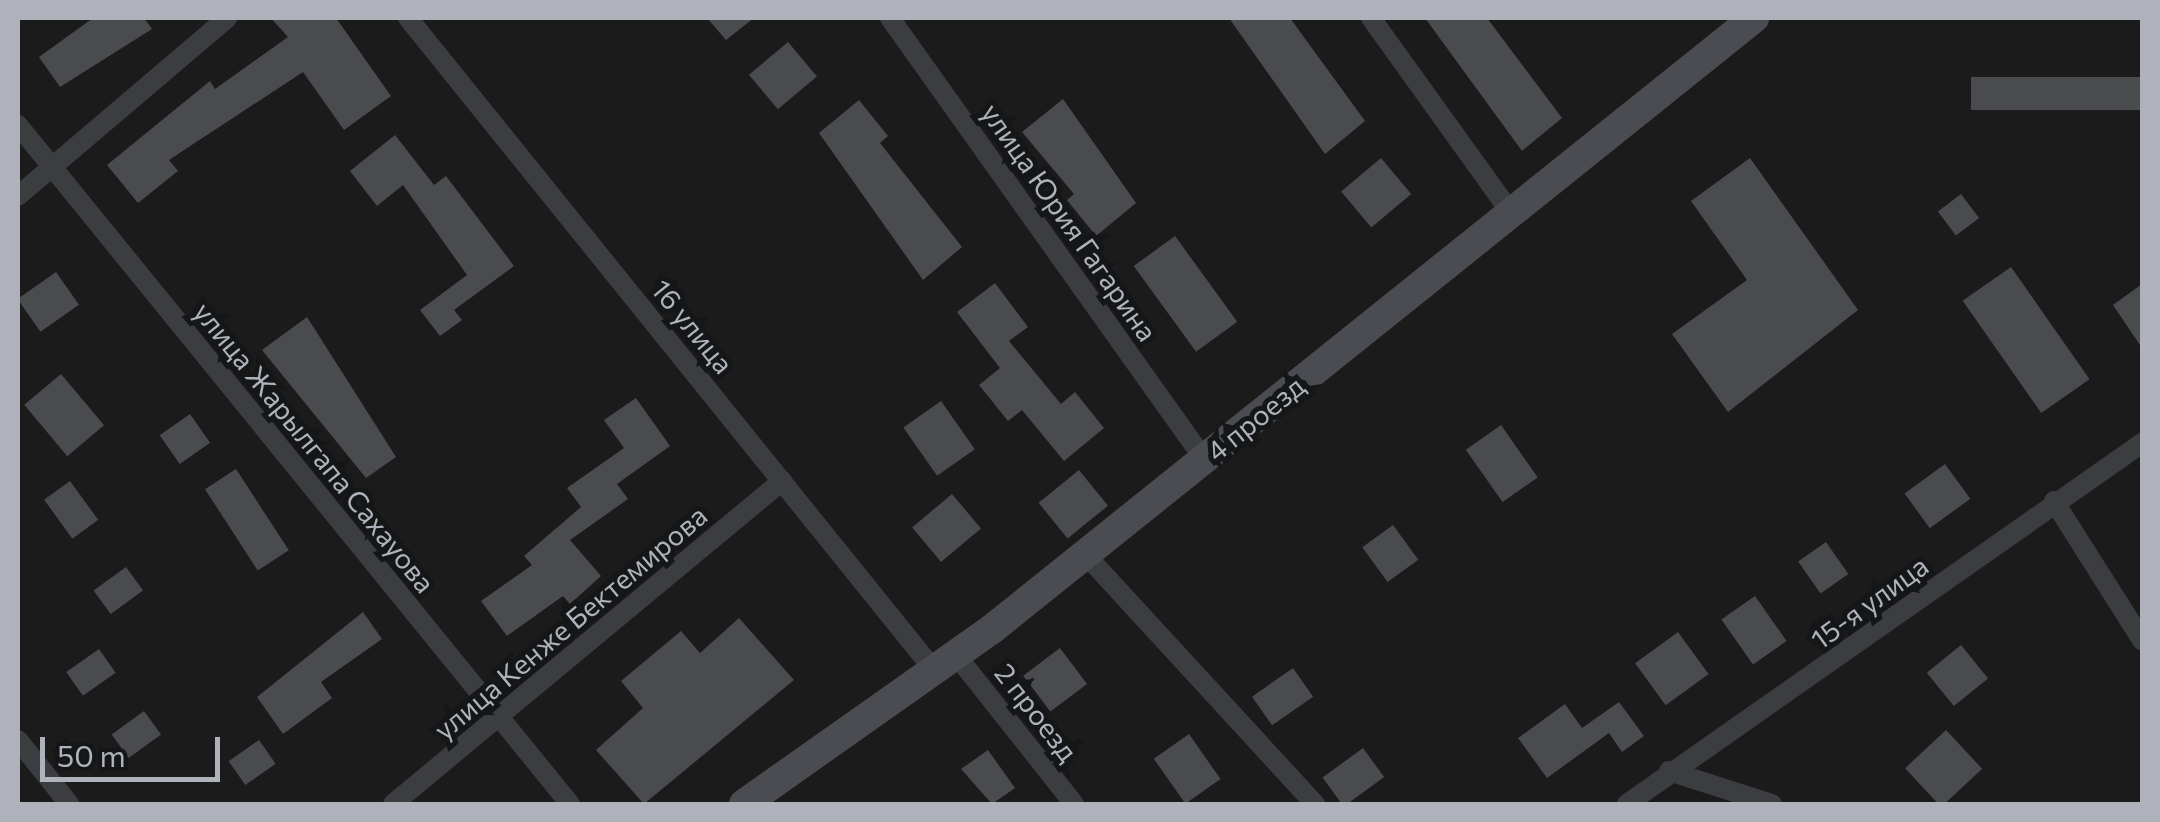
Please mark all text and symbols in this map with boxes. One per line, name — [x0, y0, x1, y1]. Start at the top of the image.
street label: улица Юрия Гагарина — [975, 97, 1165, 347]
street label: 16 улица — [645, 272, 741, 380]
street label: улица Жарылгапа Сахауова — [187, 295, 443, 599]
street label: 4 проезд — [1199, 368, 1311, 468]
street label: улица Кенже Бектемирова — [427, 498, 713, 746]
street label: 15-я улица — [1804, 548, 1934, 656]
street label: 2 проезд — [988, 656, 1086, 768]
scale bar — [45, 717, 225, 779]
text: 50 m — [57, 736, 126, 773]

